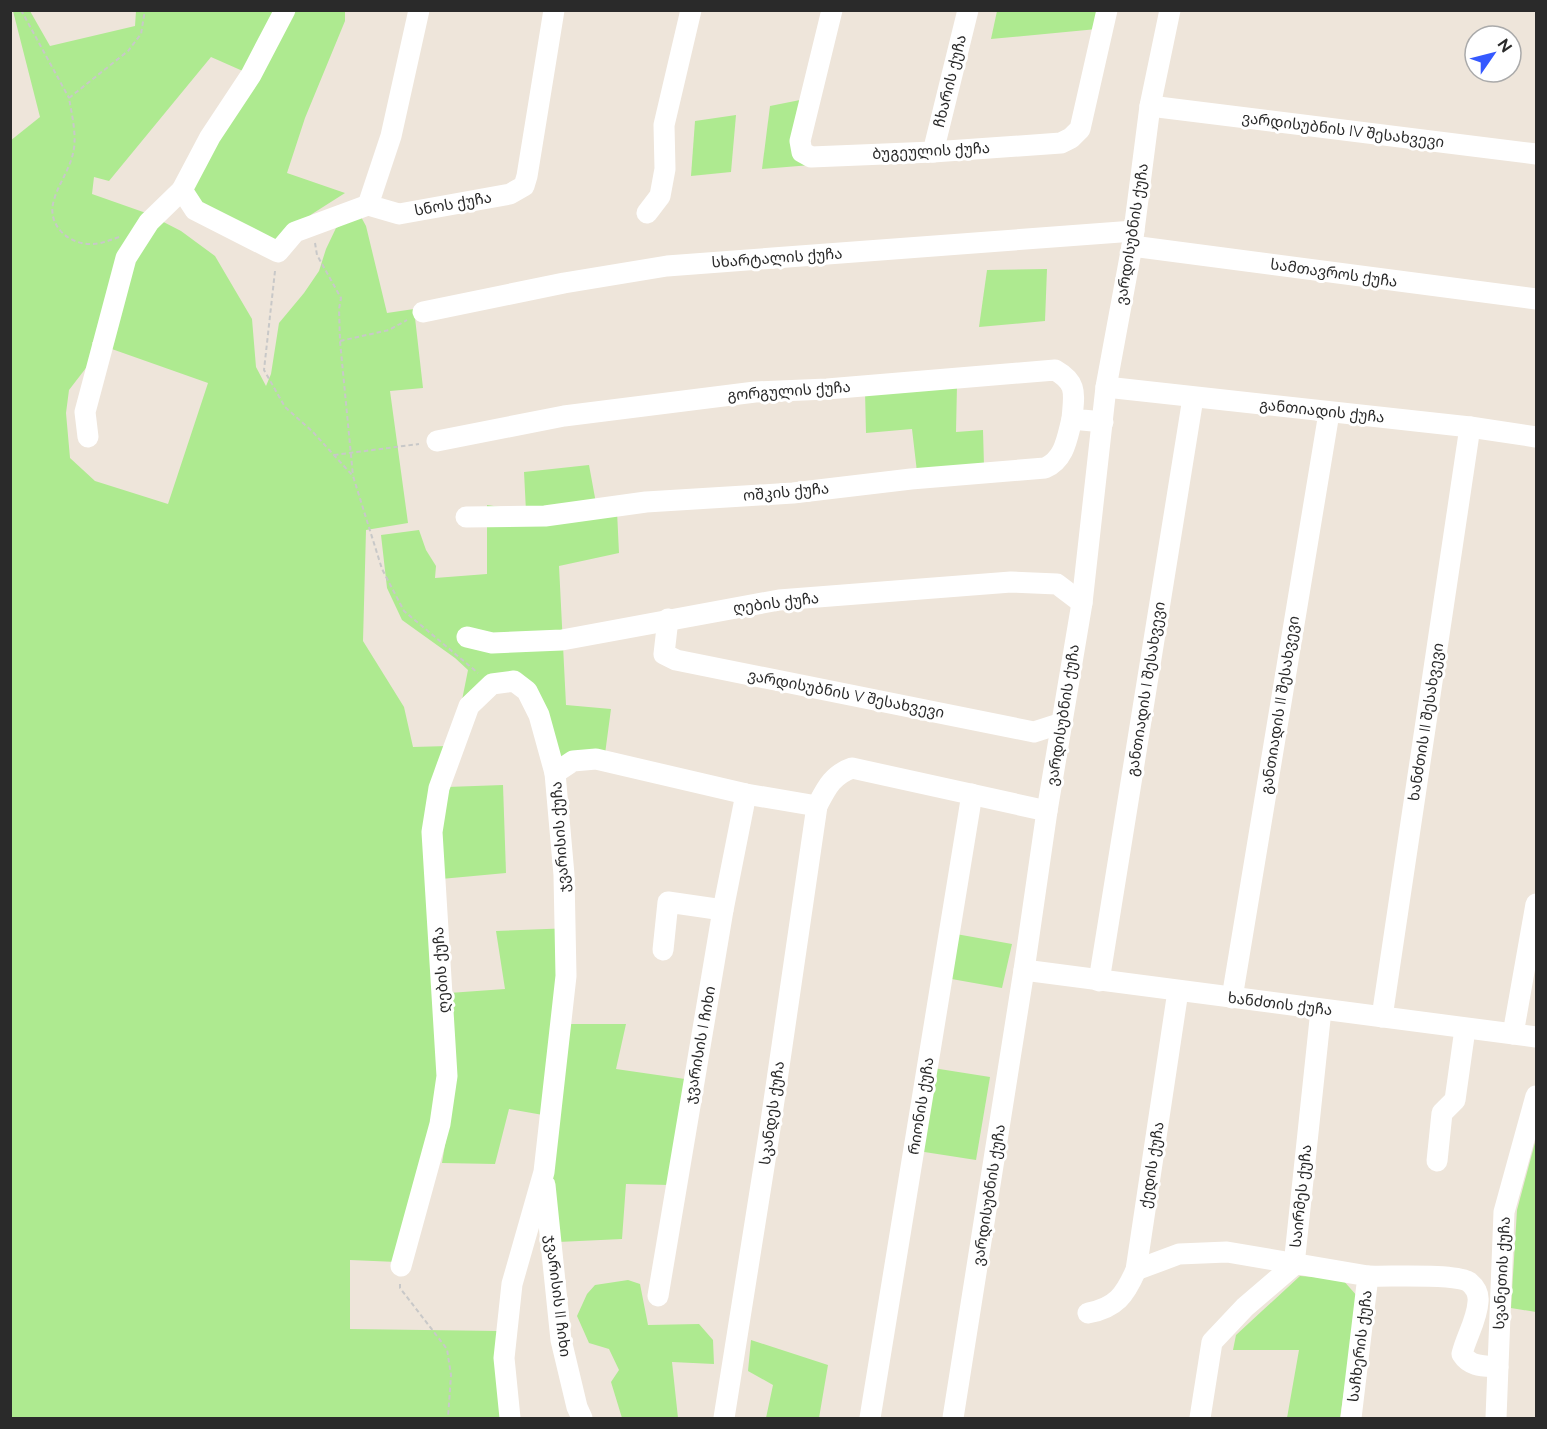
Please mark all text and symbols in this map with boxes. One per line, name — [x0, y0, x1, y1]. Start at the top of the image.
north arrow — [1463, 24, 1523, 84]
street label: ჩხარის ქუჩა — [930, 33, 970, 129]
text: N — [1494, 35, 1516, 56]
street label: ვარდისუბნის IV შესახვევი — [1241, 109, 1445, 151]
street label: ბუგეულის ქუჩა — [872, 139, 990, 163]
street label: ვარდისუბნის ქუჩა — [1112, 162, 1152, 306]
street label: სნოს ქუჩა — [413, 188, 493, 220]
street label: სხარტალის ქუჩა — [711, 244, 843, 272]
street label: სამთავროს ქუჩა — [1269, 255, 1399, 291]
street label: გორგულის ქუჩა — [727, 378, 851, 404]
street label: განთიადის ქუჩა — [1259, 395, 1385, 427]
street label: ოშკის ქუჩა — [742, 479, 830, 505]
street label: ღების ქუჩა — [732, 589, 820, 617]
street label: განთიადის I შესახვევი — [1123, 600, 1169, 778]
street label: განთიადის II შესახვევი — [1257, 614, 1303, 796]
street label: ხანძთის II შესახვევი — [1405, 642, 1447, 802]
street label: ვარდისუბნის ქუჩა — [1043, 643, 1083, 787]
street label: ვარდისუბნის V შესახვევი — [746, 666, 946, 722]
street label: ჯვარისის ქუჩა — [547, 781, 573, 893]
street label: ღების ქუჩა — [429, 926, 453, 1014]
street label: ჯვარისის I ჩიხი — [681, 985, 719, 1105]
street label: ხანძთის ქუჩა — [1227, 989, 1333, 1019]
street label: რიონის ქუჩა — [904, 1056, 938, 1156]
street label: სკანდეს ქუჩა — [756, 1060, 788, 1166]
street label: ქედის ქუჩა — [1136, 1120, 1168, 1210]
street label: ვარდისუბნის ქუჩა — [969, 1123, 1009, 1267]
street label: საირმეს ქუჩა — [1287, 1144, 1315, 1248]
street label: სვანეთის ქუჩა — [1490, 1216, 1514, 1330]
street label: ჯვარისის II ჩიხი — [542, 1234, 574, 1358]
street label: საჩხერის ქუჩა — [1344, 1289, 1376, 1403]

